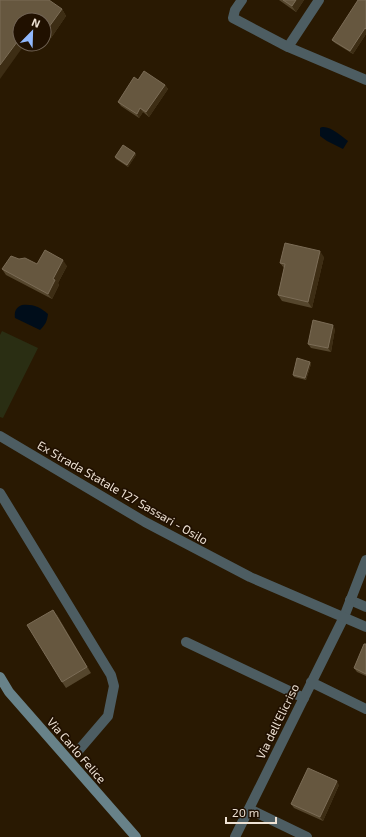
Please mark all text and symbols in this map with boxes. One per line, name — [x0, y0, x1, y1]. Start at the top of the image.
north arrow — [12, 12, 52, 52]
text: N — [30, 15, 42, 30]
street label: Ex Strada Statale 127 Sassari - Osilo — [35, 437, 211, 547]
street label: Via dell'Elicriso — [253, 681, 301, 761]
street label: Via Carlo Felice — [45, 714, 109, 786]
scale bar — [226, 799, 276, 825]
text: 20 m — [232, 805, 259, 819]

